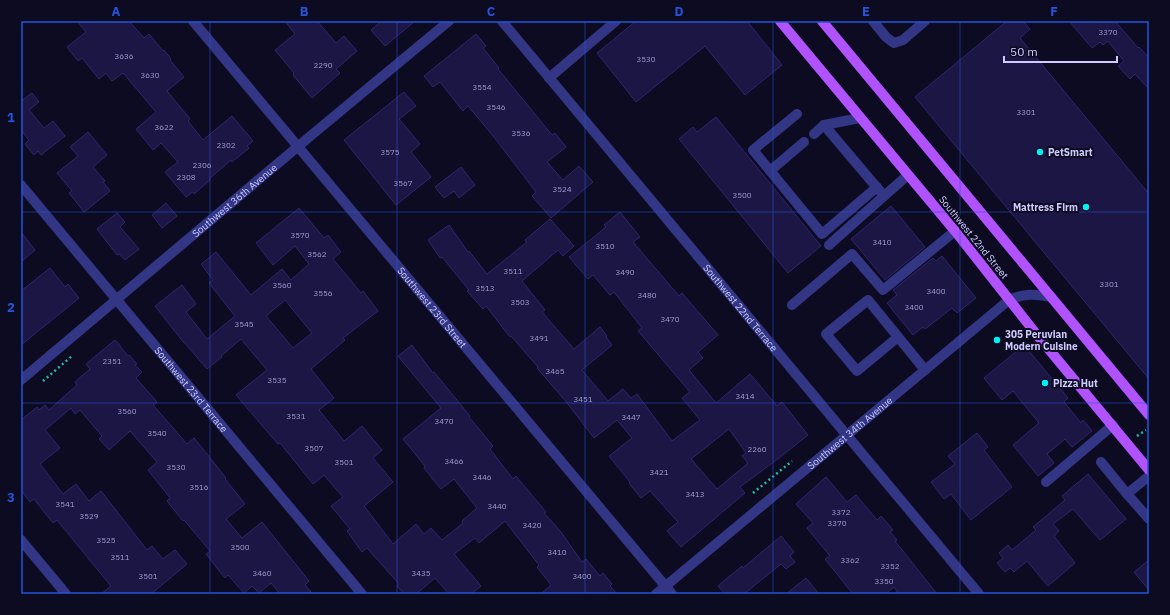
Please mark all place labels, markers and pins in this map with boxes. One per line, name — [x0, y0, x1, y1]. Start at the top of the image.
place label: PetSmart — [1048, 146, 1093, 159]
marker: PetSmart — [1035, 147, 1045, 157]
place label: Mattress Firm — [1013, 201, 1078, 214]
marker: Mattress Firm — [1081, 202, 1091, 212]
place label: 305 Peruvian Modern Cuisine — [1005, 328, 1078, 353]
marker: 305 Peruvian Modern Cuisine — [992, 335, 1002, 345]
place label: Pizza Hut — [1053, 377, 1098, 390]
marker: Pizza Hut — [1040, 378, 1050, 388]

